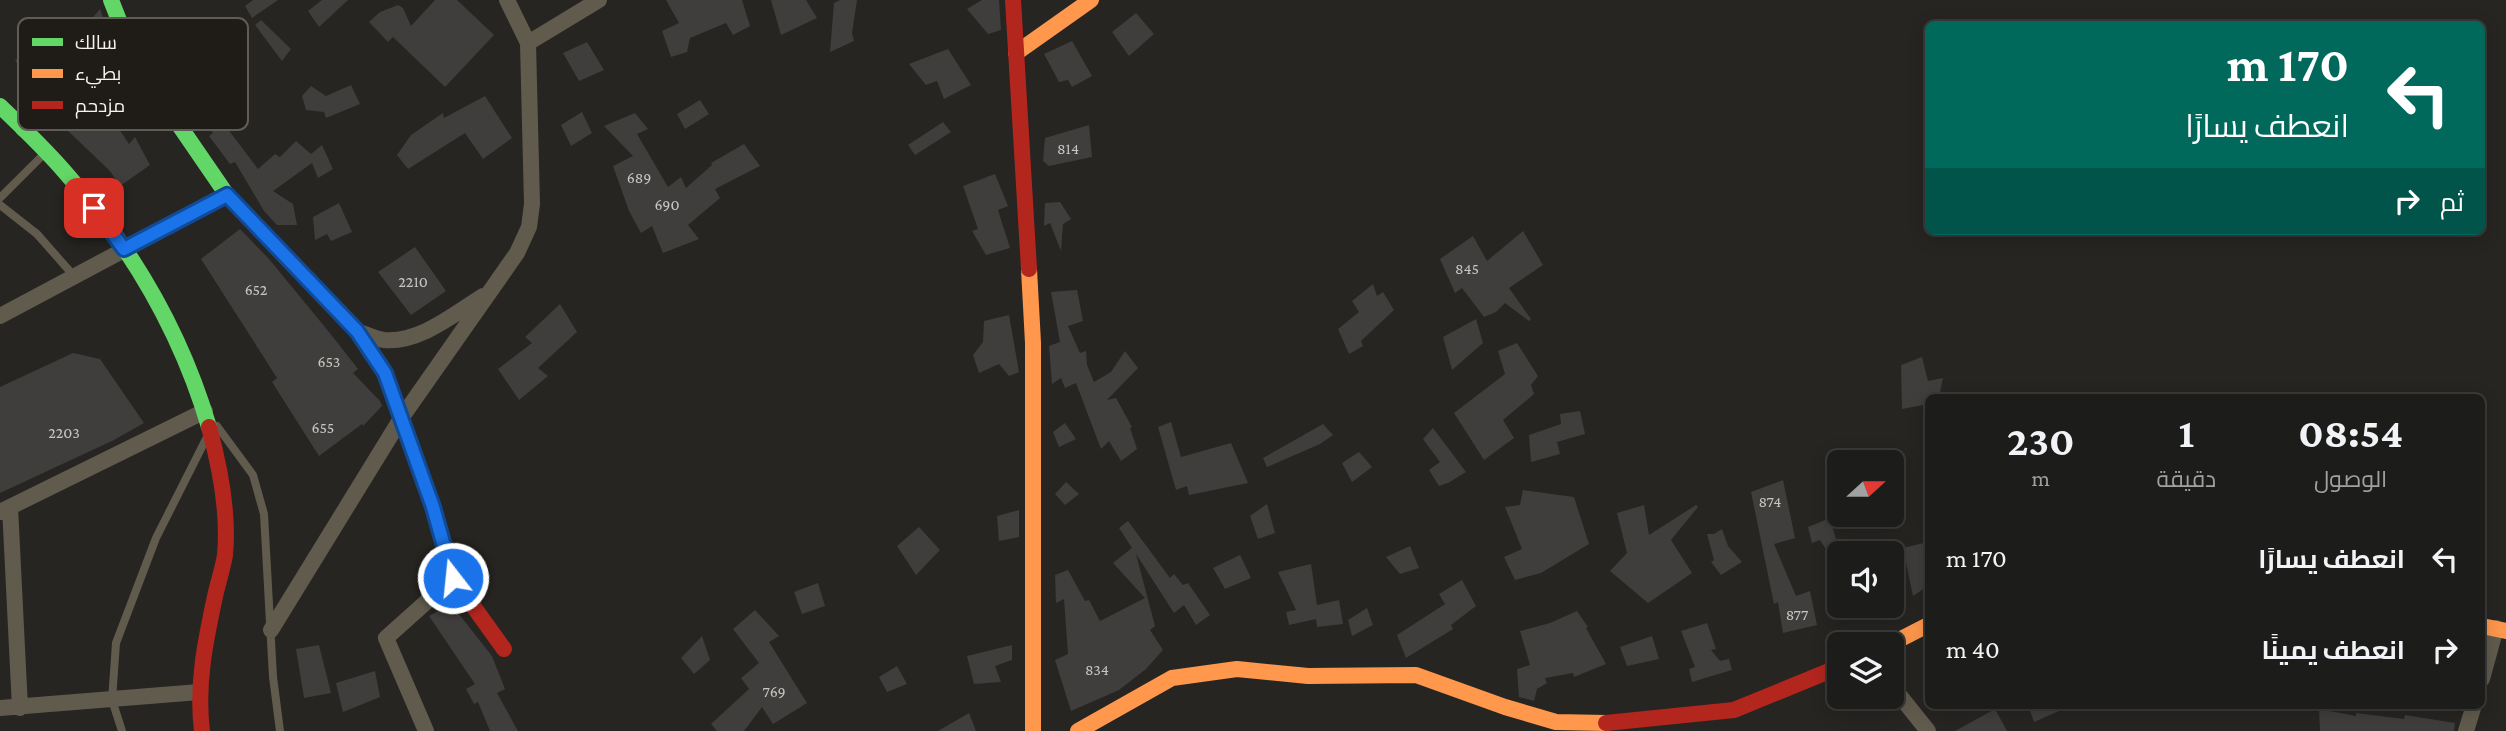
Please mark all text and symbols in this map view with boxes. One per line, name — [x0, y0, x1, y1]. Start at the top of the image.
legend — [18, 18, 248, 130]
text: سالك — [75, 32, 117, 53]
text: 170 m — [2227, 37, 2349, 92]
icon: left — [2373, 49, 2464, 140]
text: بطيء — [75, 63, 121, 88]
text: مزدحم — [75, 95, 125, 119]
text: انعطف يسارًا — [2185, 108, 2349, 144]
house number: 814 — [1057, 140, 1079, 157]
house number: 689 — [627, 169, 651, 186]
pin — [64, 178, 124, 238]
icon: right — [2388, 182, 2426, 220]
text: ثم — [2440, 188, 2464, 217]
icon: arrive — [75, 189, 113, 227]
house number: 690 — [655, 196, 679, 213]
house number: 845 — [1455, 260, 1479, 277]
house number: 2210 — [398, 273, 428, 290]
house number: 652 — [245, 281, 268, 298]
house number: 653 — [318, 353, 340, 370]
text: 1 — [2178, 409, 2194, 456]
text: 08:54 — [2298, 409, 2403, 456]
text: 230 — [2007, 417, 2074, 464]
house number: 655 — [312, 419, 334, 436]
house number: 2203 — [48, 424, 80, 441]
north arrow — [1827, 450, 1904, 527]
map controls — [1827, 450, 1904, 709]
text: m — [2031, 465, 2050, 491]
text: دقيقة — [2156, 466, 2216, 492]
text: الوصول — [2314, 466, 2387, 492]
house number: 874 — [1759, 493, 1781, 510]
icon: left — [2426, 540, 2464, 578]
position arrow — [416, 541, 490, 615]
button: sound — [1827, 541, 1904, 618]
text: 170 m — [1946, 544, 2007, 573]
text: انعطف يسارًا — [2258, 545, 2405, 574]
house number: 877 — [1786, 606, 1809, 623]
icon: right — [2426, 631, 2464, 669]
button: layers — [1827, 632, 1904, 709]
text: 40 m — [1946, 635, 2000, 664]
text: انعطف يمينًا — [2261, 636, 2405, 665]
house number: 834 — [1085, 661, 1109, 678]
house number: 769 — [762, 683, 786, 700]

